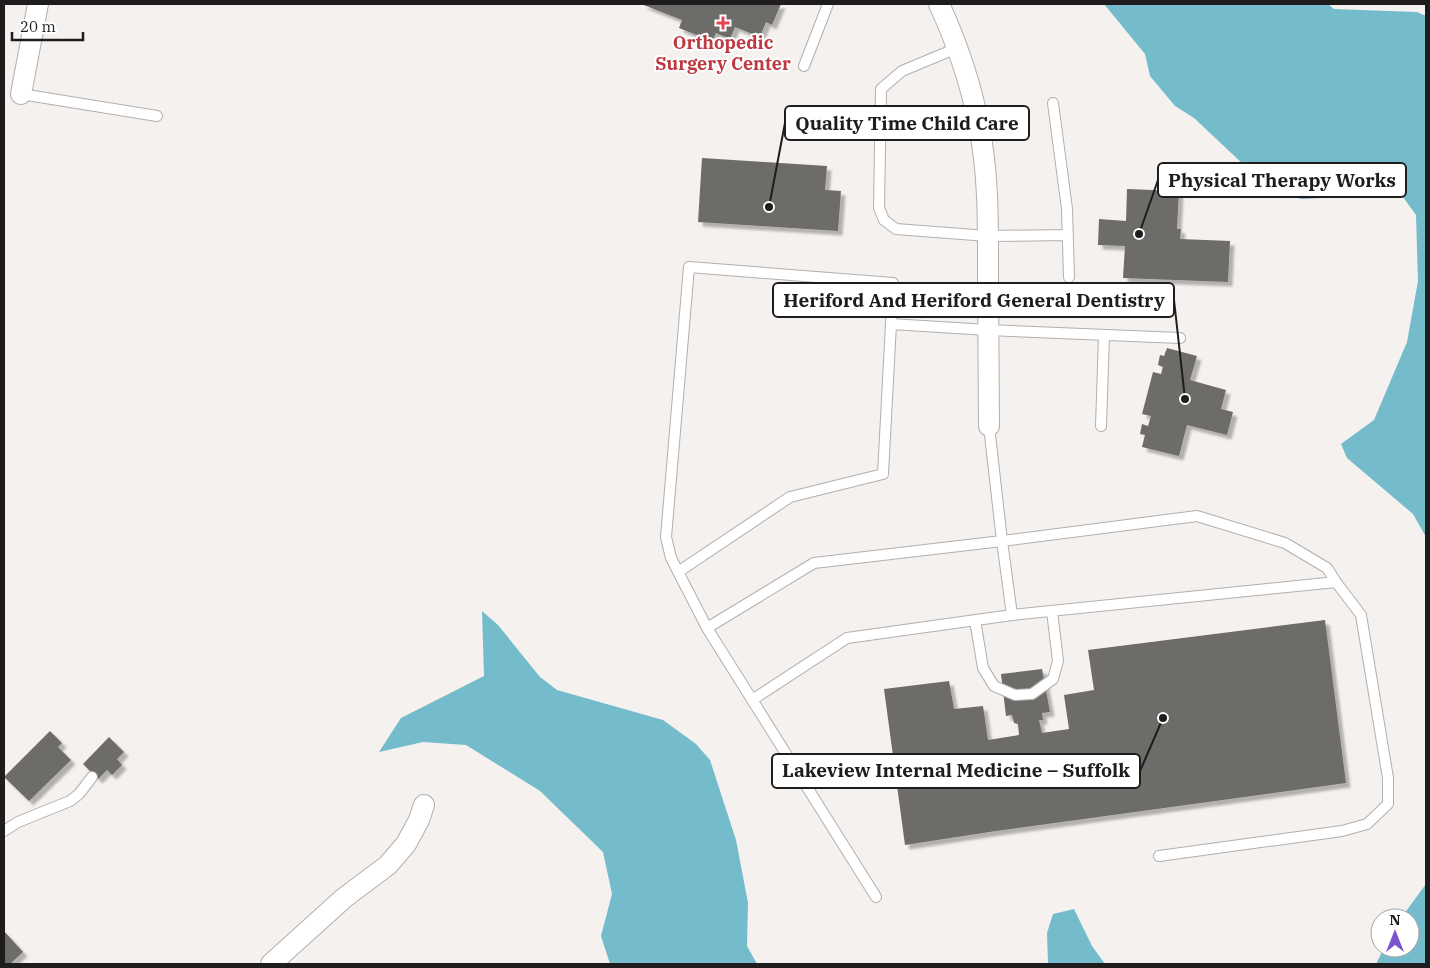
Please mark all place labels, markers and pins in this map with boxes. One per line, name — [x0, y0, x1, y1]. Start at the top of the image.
marker: Orthopedic Surgery Center — [716, 16, 730, 30]
place label: Orthopedic Surgery Center — [655, 31, 791, 75]
callout: Quality Time Child Care — [785, 106, 1029, 140]
callout: Physical Therapy Works — [1158, 163, 1406, 197]
callout: Heriford And Heriford General Dentistry — [773, 283, 1174, 317]
callout: Lakeview Internal Medicine – Suffolk — [772, 754, 1140, 788]

